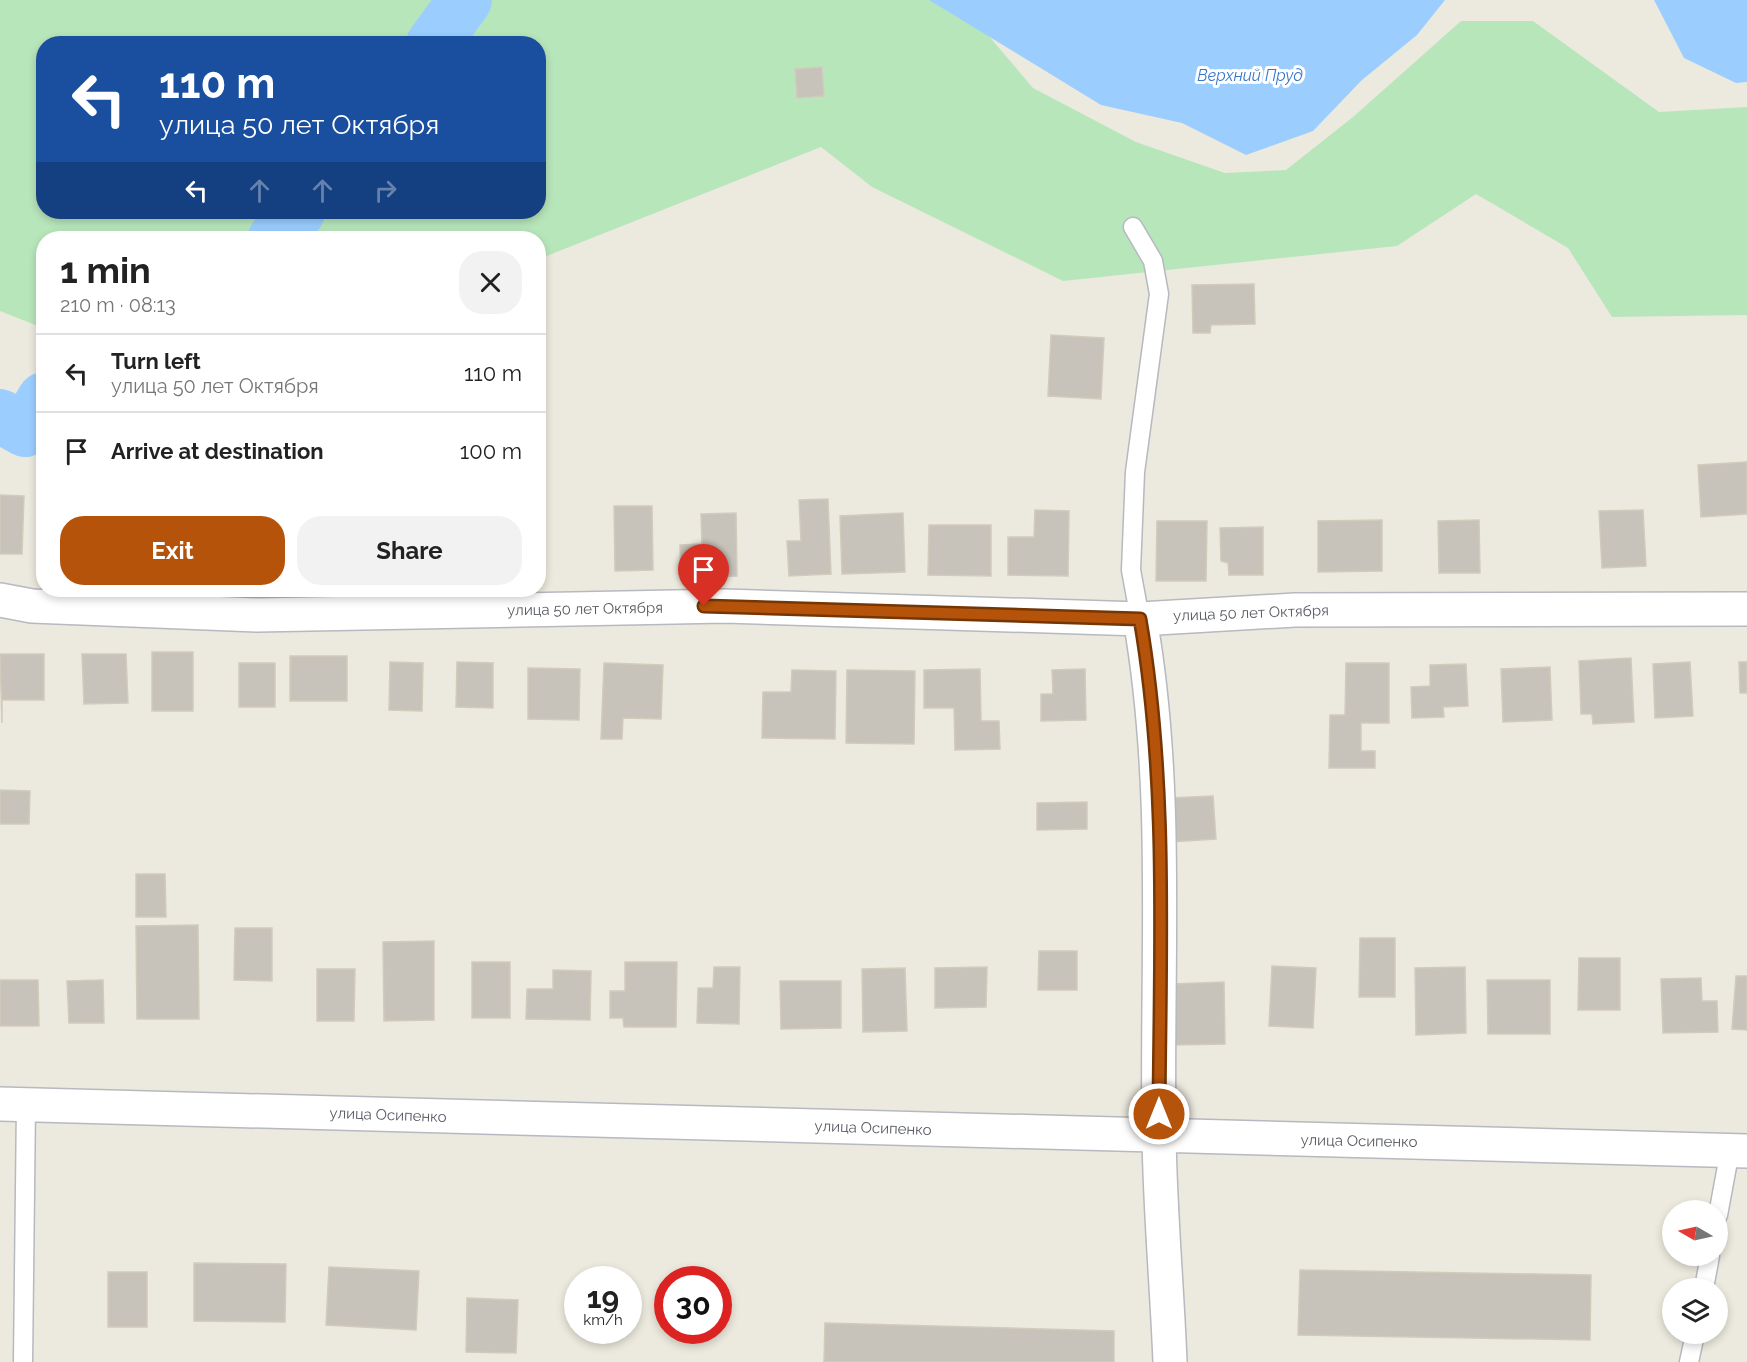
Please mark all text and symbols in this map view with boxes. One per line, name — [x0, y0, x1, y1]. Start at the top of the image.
text: 110 m — [159, 59, 275, 108]
icon: left — [60, 60, 138, 138]
water label: Верхний Пруд — [1197, 66, 1303, 85]
text: улица 50 лет Октября — [159, 109, 439, 140]
icon: left — [180, 174, 213, 207]
icon: ahead — [243, 174, 276, 207]
icon: ahead — [306, 174, 339, 207]
icon: right — [369, 174, 402, 207]
text: 1 min — [60, 249, 151, 291]
button: close — [459, 251, 522, 314]
text: 210 m · 08:13 — [60, 293, 176, 317]
text: Turn left — [111, 348, 201, 374]
icon: left — [60, 357, 93, 390]
text: 110 m — [464, 360, 522, 386]
text: улица 50 лет Октября — [111, 374, 319, 398]
icon: arrive — [60, 435, 93, 468]
text: Arrive at destination — [111, 438, 324, 464]
text: 100 m — [460, 438, 522, 464]
button: Exit — [60, 516, 285, 585]
button: Share — [297, 516, 522, 585]
pin — [678, 544, 729, 606]
icon: arrive — [687, 553, 720, 586]
street label: улица 50 лет Октября — [507, 599, 663, 619]
street label: улица 50 лет Октября — [1173, 601, 1329, 625]
position arrow — [1127, 1082, 1191, 1146]
street label: улица Осипенко — [329, 1104, 447, 1126]
street label: улица Осипенко — [814, 1117, 932, 1139]
street label: улица Осипенко — [1300, 1131, 1418, 1151]
north arrow — [1662, 1200, 1728, 1266]
map controls — [1662, 1200, 1728, 1344]
speed limit sign: 30 — [654, 1266, 732, 1344]
button: layers — [1662, 1278, 1728, 1344]
text: 19 — [587, 1280, 619, 1315]
text: km/h — [583, 1311, 623, 1329]

